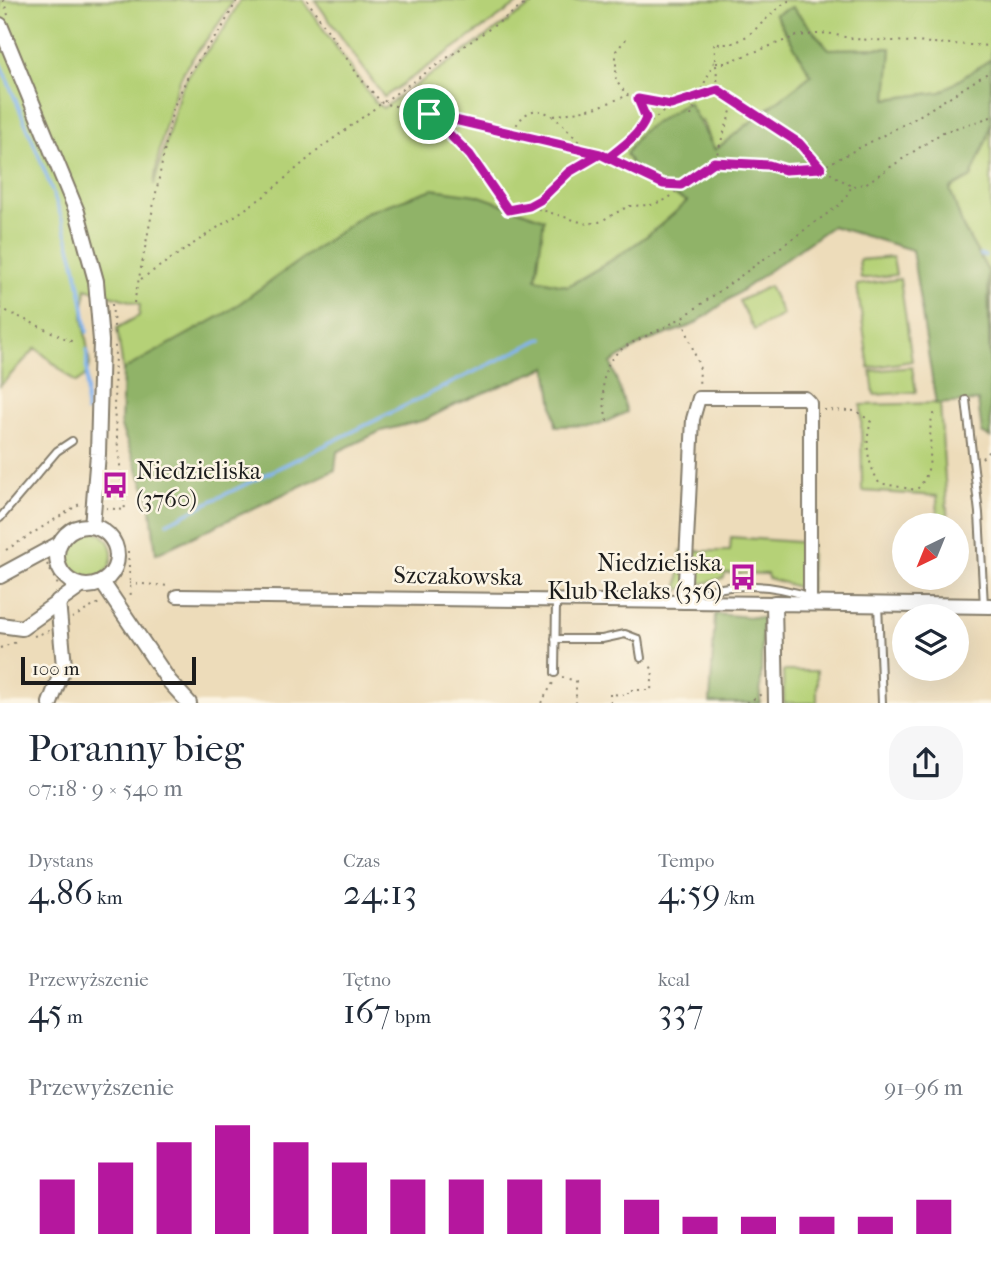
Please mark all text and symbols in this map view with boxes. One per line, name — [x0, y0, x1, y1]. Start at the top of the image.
pin — [399, 84, 459, 144]
icon: arrive — [410, 95, 448, 133]
place label: Niedzieliska (3760) — [136, 457, 262, 513]
bus stop icon: Niedzieliska (3760) — [100, 470, 130, 500]
north arrow — [892, 513, 970, 590]
map controls — [892, 513, 969, 681]
place label: Niedzieliska Klub Relaks (356) — [547, 549, 723, 605]
street label: Szczakowska — [393, 561, 524, 591]
bus stop icon: Niedzieliska Klub Relaks (356) — [728, 562, 758, 592]
button: layers — [892, 604, 969, 681]
scale bar — [21, 654, 196, 686]
text: 100 m — [32, 658, 80, 680]
text: Poranny bieg — [28, 726, 244, 771]
button: share — [889, 726, 963, 800]
text: 07:18 · 9 × 540 m — [28, 775, 183, 802]
text: Dystans — [28, 850, 93, 872]
text: Czas — [343, 850, 380, 872]
text: Tempo — [658, 850, 714, 872]
text: 4.86 — [28, 872, 93, 913]
text: 24:13 — [343, 872, 417, 913]
text: 4:59 — [658, 872, 721, 913]
text: km — [93, 887, 123, 909]
text: /km — [721, 887, 755, 909]
text: Przewyższenie — [28, 969, 149, 991]
text: Tętno — [343, 969, 391, 991]
text: kcal — [658, 969, 690, 991]
text: 45 — [28, 991, 63, 1032]
text: 167 — [343, 991, 391, 1032]
text: 337 — [658, 991, 704, 1032]
text: m — [63, 1006, 83, 1028]
text: bpm — [391, 1006, 431, 1028]
text: Przewyższenie — [28, 1074, 174, 1101]
text: 91–96 m — [884, 1074, 963, 1101]

